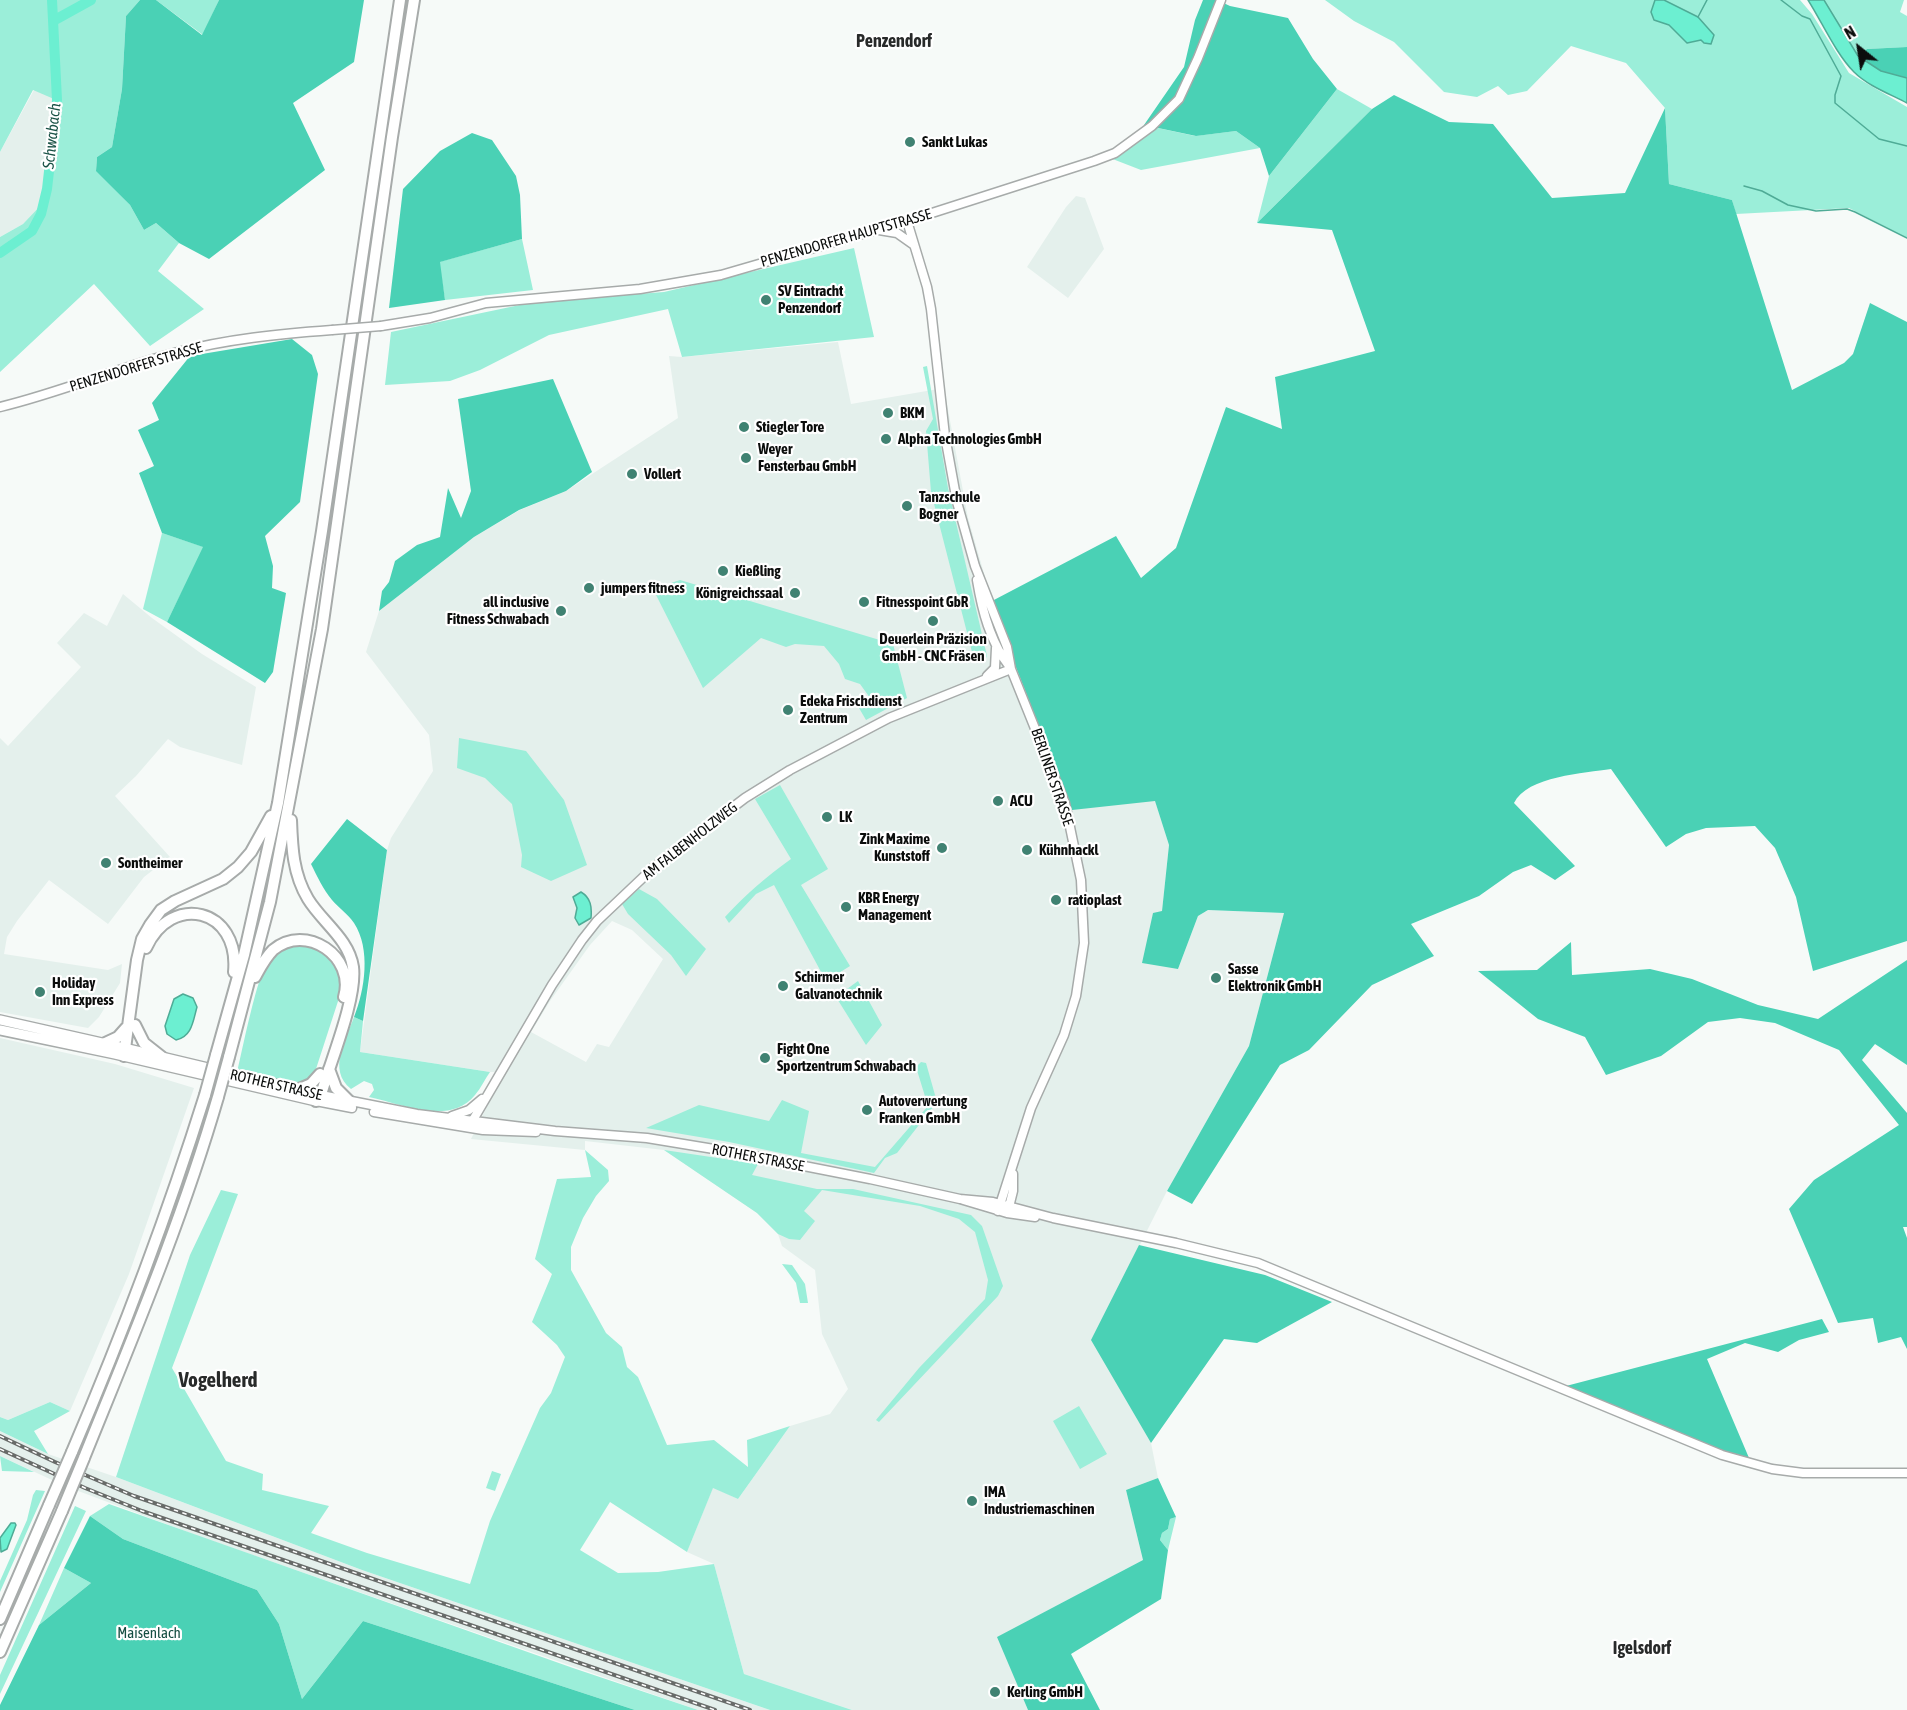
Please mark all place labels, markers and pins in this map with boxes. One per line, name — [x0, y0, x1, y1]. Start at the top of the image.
place label: Sankt Lukas — [922, 133, 987, 151]
marker: Sankt Lukas — [903, 135, 917, 149]
place label: SV Eintracht Penzendorf — [778, 282, 843, 317]
marker: SV Eintracht Penzendorf — [759, 293, 773, 307]
place label: BKM — [900, 404, 925, 422]
marker: BKM — [881, 406, 895, 420]
place label: Stiegler Tore — [756, 418, 824, 436]
marker: Stiegler Tore — [737, 420, 751, 434]
place label: Alpha Technologies GmbH — [898, 430, 1042, 448]
marker: Alpha Technologies GmbH — [879, 432, 893, 446]
place label: Weyer Fensterbau GmbH — [758, 440, 856, 475]
marker: Weyer Fensterbau GmbH — [739, 451, 753, 465]
place label: Vollert — [644, 465, 681, 483]
marker: Vollert — [625, 467, 639, 481]
place label: Tanzschule Bogner — [919, 488, 980, 523]
marker: Tanzschule Bogner — [900, 499, 914, 513]
place label: Kießling — [735, 562, 781, 580]
marker: Kießling — [716, 564, 730, 578]
place label: jumpers fitness — [601, 579, 685, 597]
marker: jumpers fitness — [582, 581, 596, 595]
place label: Königreichssaal — [696, 584, 783, 602]
marker: Königreichssaal — [788, 586, 802, 600]
place label: all inclusive Fitness Schwabach — [447, 593, 549, 628]
place label: Fitnesspoint GbR — [876, 593, 968, 611]
marker: Fitnesspoint GbR — [857, 595, 871, 609]
marker: all inclusive Fitness Schwabach — [554, 604, 568, 618]
marker: Deuerlein Präzision GmbH - CNC Fräsen — [926, 614, 940, 628]
place label: Deuerlein Präzision GmbH - CNC Fräsen — [879, 630, 987, 665]
place label: Edeka Frischdienst Zentrum — [800, 692, 902, 727]
marker: Edeka Frischdienst Zentrum — [781, 703, 795, 717]
place label: ACU — [1010, 792, 1033, 810]
marker: ACU — [991, 794, 1005, 808]
place label: LK — [839, 808, 852, 826]
marker: LK — [820, 810, 834, 824]
place label: Zink Maxime Kunststoff — [860, 830, 930, 865]
marker: Zink Maxime Kunststoff — [935, 841, 949, 855]
place label: Kühnhackl — [1039, 841, 1098, 859]
marker: Kühnhackl — [1020, 843, 1034, 857]
place label: Sontheimer — [118, 854, 183, 872]
marker: Sontheimer — [99, 856, 113, 870]
place label: KBR Energy Management — [858, 889, 931, 924]
place label: ratioplast — [1068, 891, 1122, 909]
marker: ratioplast — [1049, 893, 1063, 907]
marker: KBR Energy Management — [839, 900, 853, 914]
place label: Sasse Elektronik GmbH — [1228, 960, 1321, 995]
place label: Schirmer Galvanotechnik — [795, 968, 882, 1003]
marker: Sasse Elektronik GmbH — [1209, 971, 1223, 985]
place label: Holiday Inn Express — [52, 974, 114, 1009]
marker: Schirmer Galvanotechnik — [776, 979, 790, 993]
marker: Holiday Inn Express — [33, 985, 47, 999]
place label: Fight One Sportzentrum Schwabach — [777, 1040, 916, 1075]
marker: Fight One Sportzentrum Schwabach — [758, 1051, 772, 1065]
place label: Autoverwertung Franken GmbH — [879, 1092, 967, 1127]
marker: Autoverwertung Franken GmbH — [860, 1103, 874, 1117]
place label: IMA Industriemaschinen — [984, 1483, 1094, 1518]
marker: IMA Industriemaschinen — [965, 1494, 979, 1508]
place label: Kerling GmbH — [1007, 1683, 1083, 1701]
marker: Kerling GmbH — [988, 1685, 1002, 1699]

